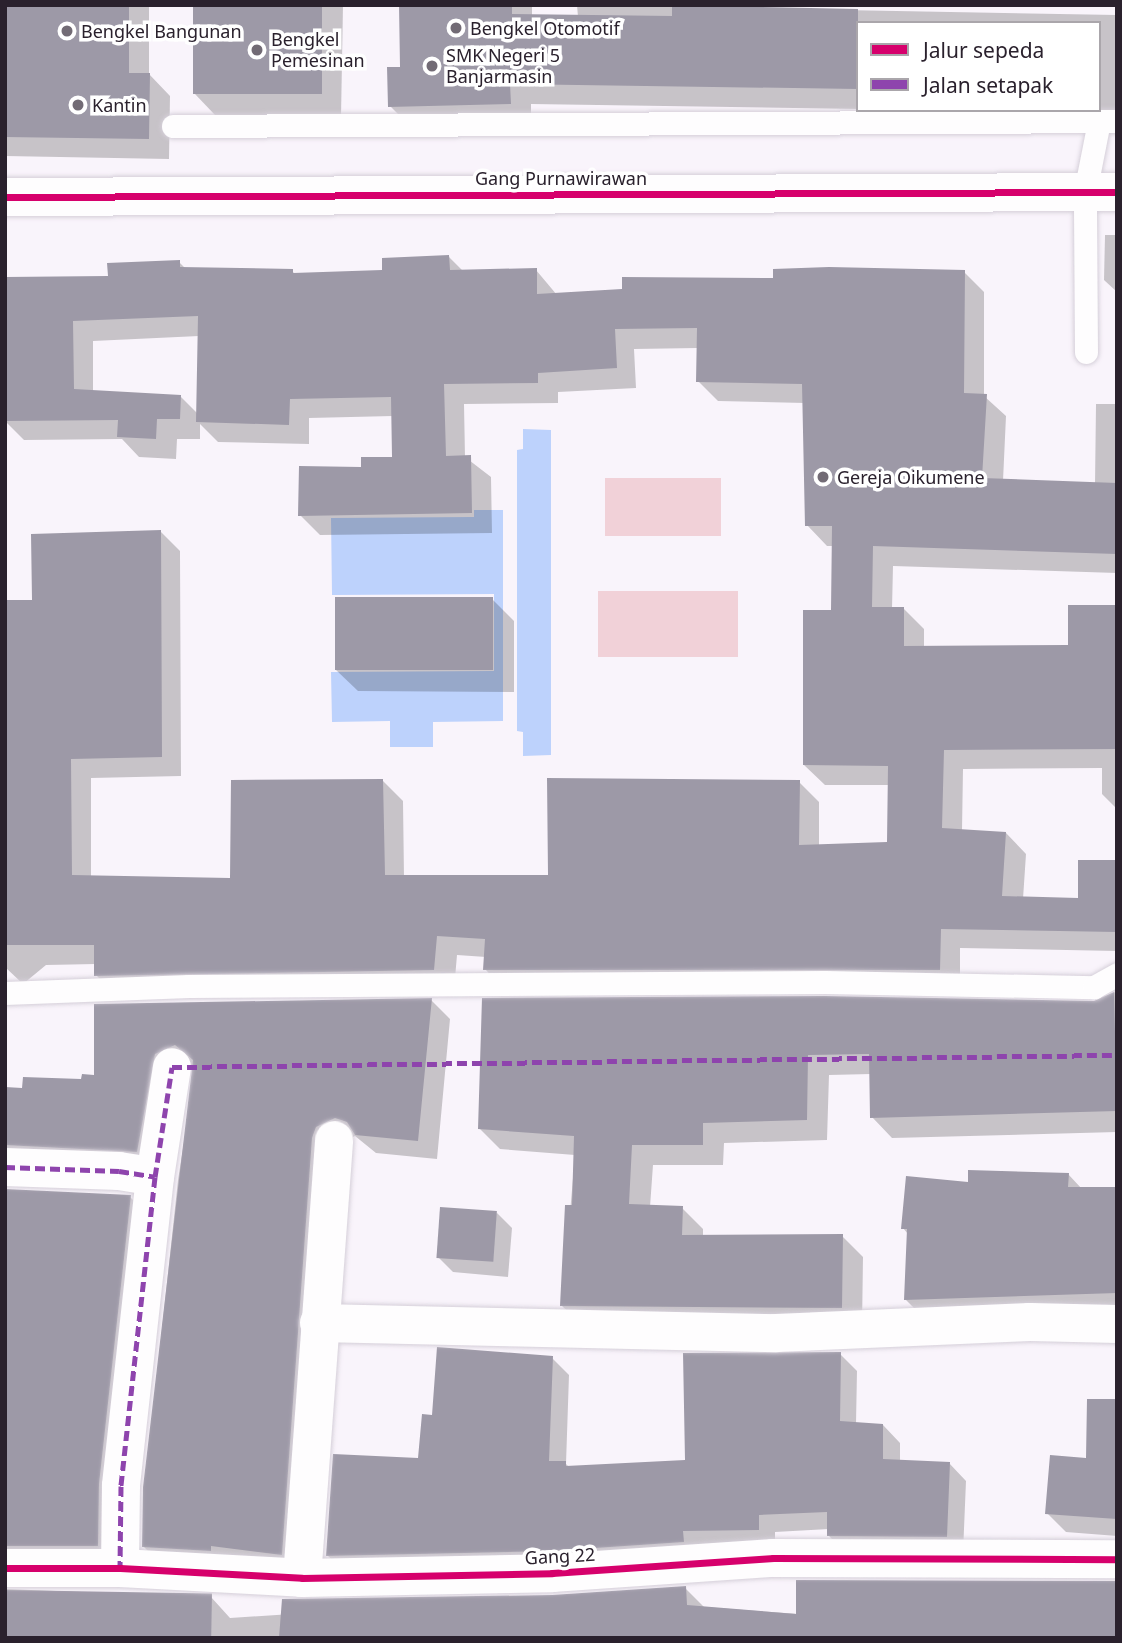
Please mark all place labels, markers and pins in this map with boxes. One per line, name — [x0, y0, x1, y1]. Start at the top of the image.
place label: Bengkel Otomotif — [470, 17, 620, 39]
place label: Bengkel Bangunan — [81, 20, 242, 42]
marker: Bengkel Otomotif — [448, 20, 464, 36]
marker: Bengkel Bangunan — [59, 23, 75, 39]
place label: Bengkel Pemesinan — [271, 29, 365, 72]
marker: Bengkel Pemesinan — [249, 42, 265, 58]
place label: SMK Negeri 5 Banjarmasin — [446, 45, 560, 88]
marker: SMK Negeri 5 Banjarmasin — [424, 58, 440, 74]
place label: Kantin — [92, 94, 147, 116]
marker: Kantin — [70, 97, 86, 113]
place label: Gereja Oikumene — [837, 466, 985, 488]
marker: Gereja Oikumene — [815, 469, 831, 485]

